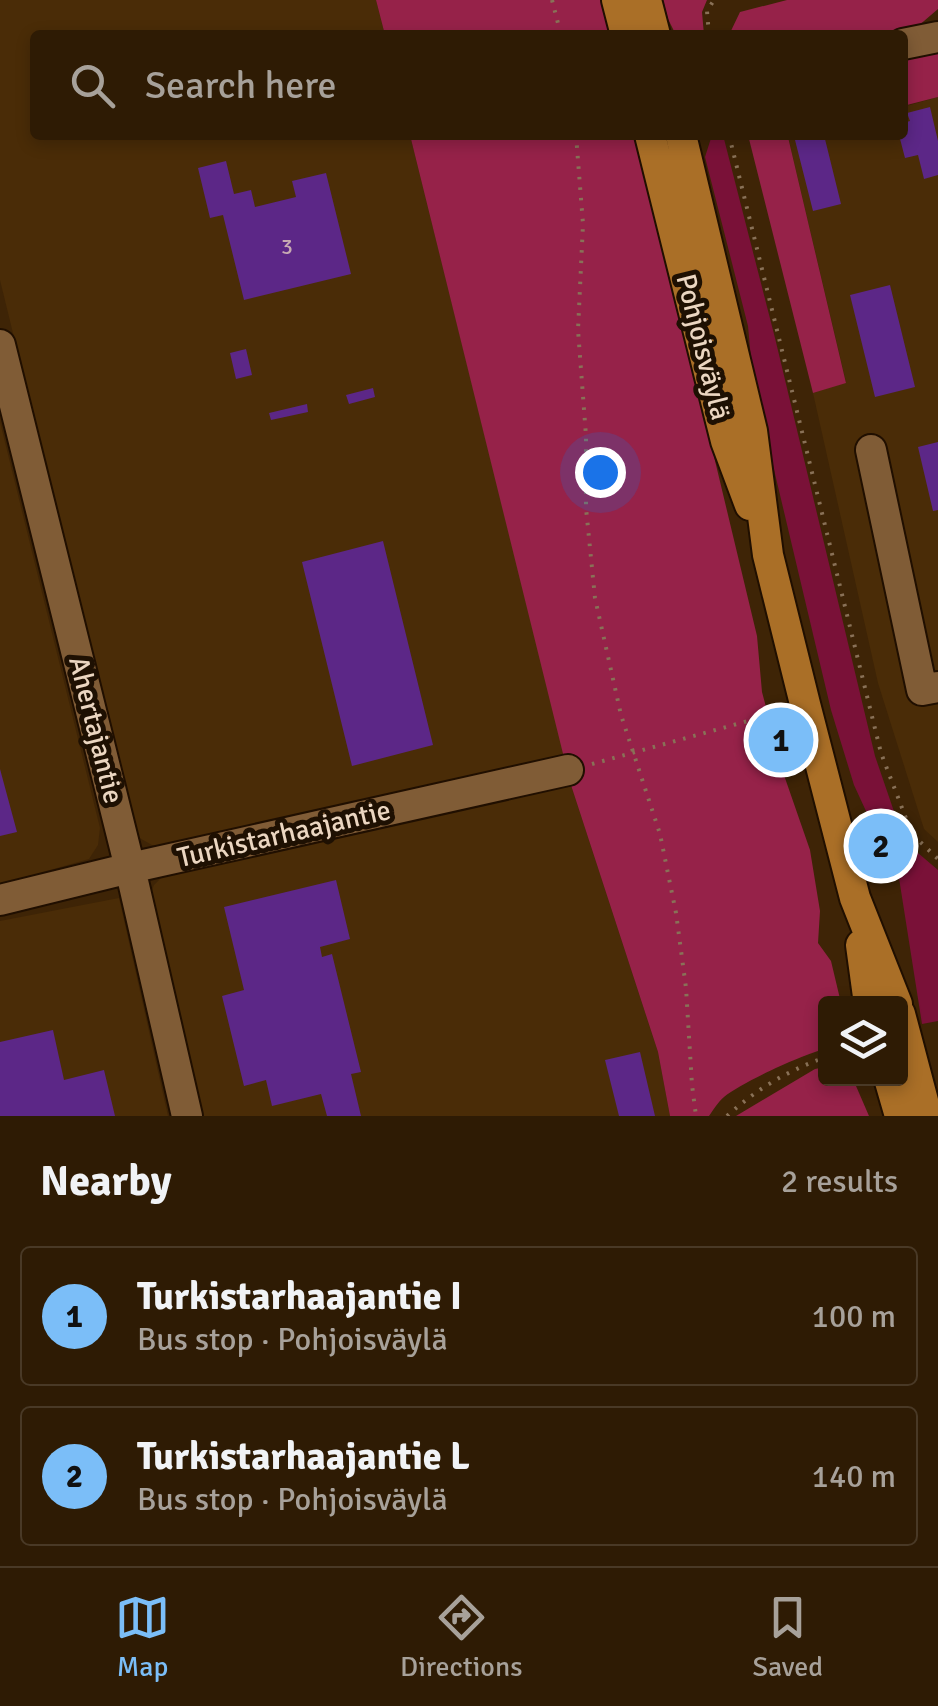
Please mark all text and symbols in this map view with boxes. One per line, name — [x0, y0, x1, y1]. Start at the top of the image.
search box — [30, 30, 908, 140]
icon: search — [65, 58, 120, 113]
text: Search here — [145, 62, 337, 109]
house number: 3 — [281, 233, 293, 260]
street label: Pohjoisväylä — [668, 271, 738, 423]
your location — [575, 447, 626, 498]
street label: Ahertajantie — [61, 653, 131, 807]
pin: 1 — [748, 702, 814, 778]
street label: Turkistarhaajantie — [174, 793, 394, 875]
pin: 2 — [848, 808, 914, 884]
map controls — [818, 996, 908, 1086]
button: layers — [818, 996, 908, 1086]
text: Nearby — [40, 1156, 172, 1207]
text: 2 results — [781, 1162, 898, 1201]
text: Turkistarhaajantie I — [137, 1273, 462, 1320]
text: 1 — [66, 1297, 83, 1336]
text: 100 m — [812, 1297, 896, 1336]
text: Bus stop · Pohjoisväylä — [137, 1320, 448, 1359]
text: Turkistarhaajantie L — [137, 1433, 470, 1480]
text: 2 — [66, 1457, 83, 1496]
text: 140 m — [812, 1457, 896, 1496]
text: Bus stop · Pohjoisväylä — [137, 1480, 448, 1519]
tab: Map — [115, 1590, 170, 1684]
tab: Directions — [400, 1590, 522, 1684]
tab: Saved — [752, 1590, 823, 1684]

